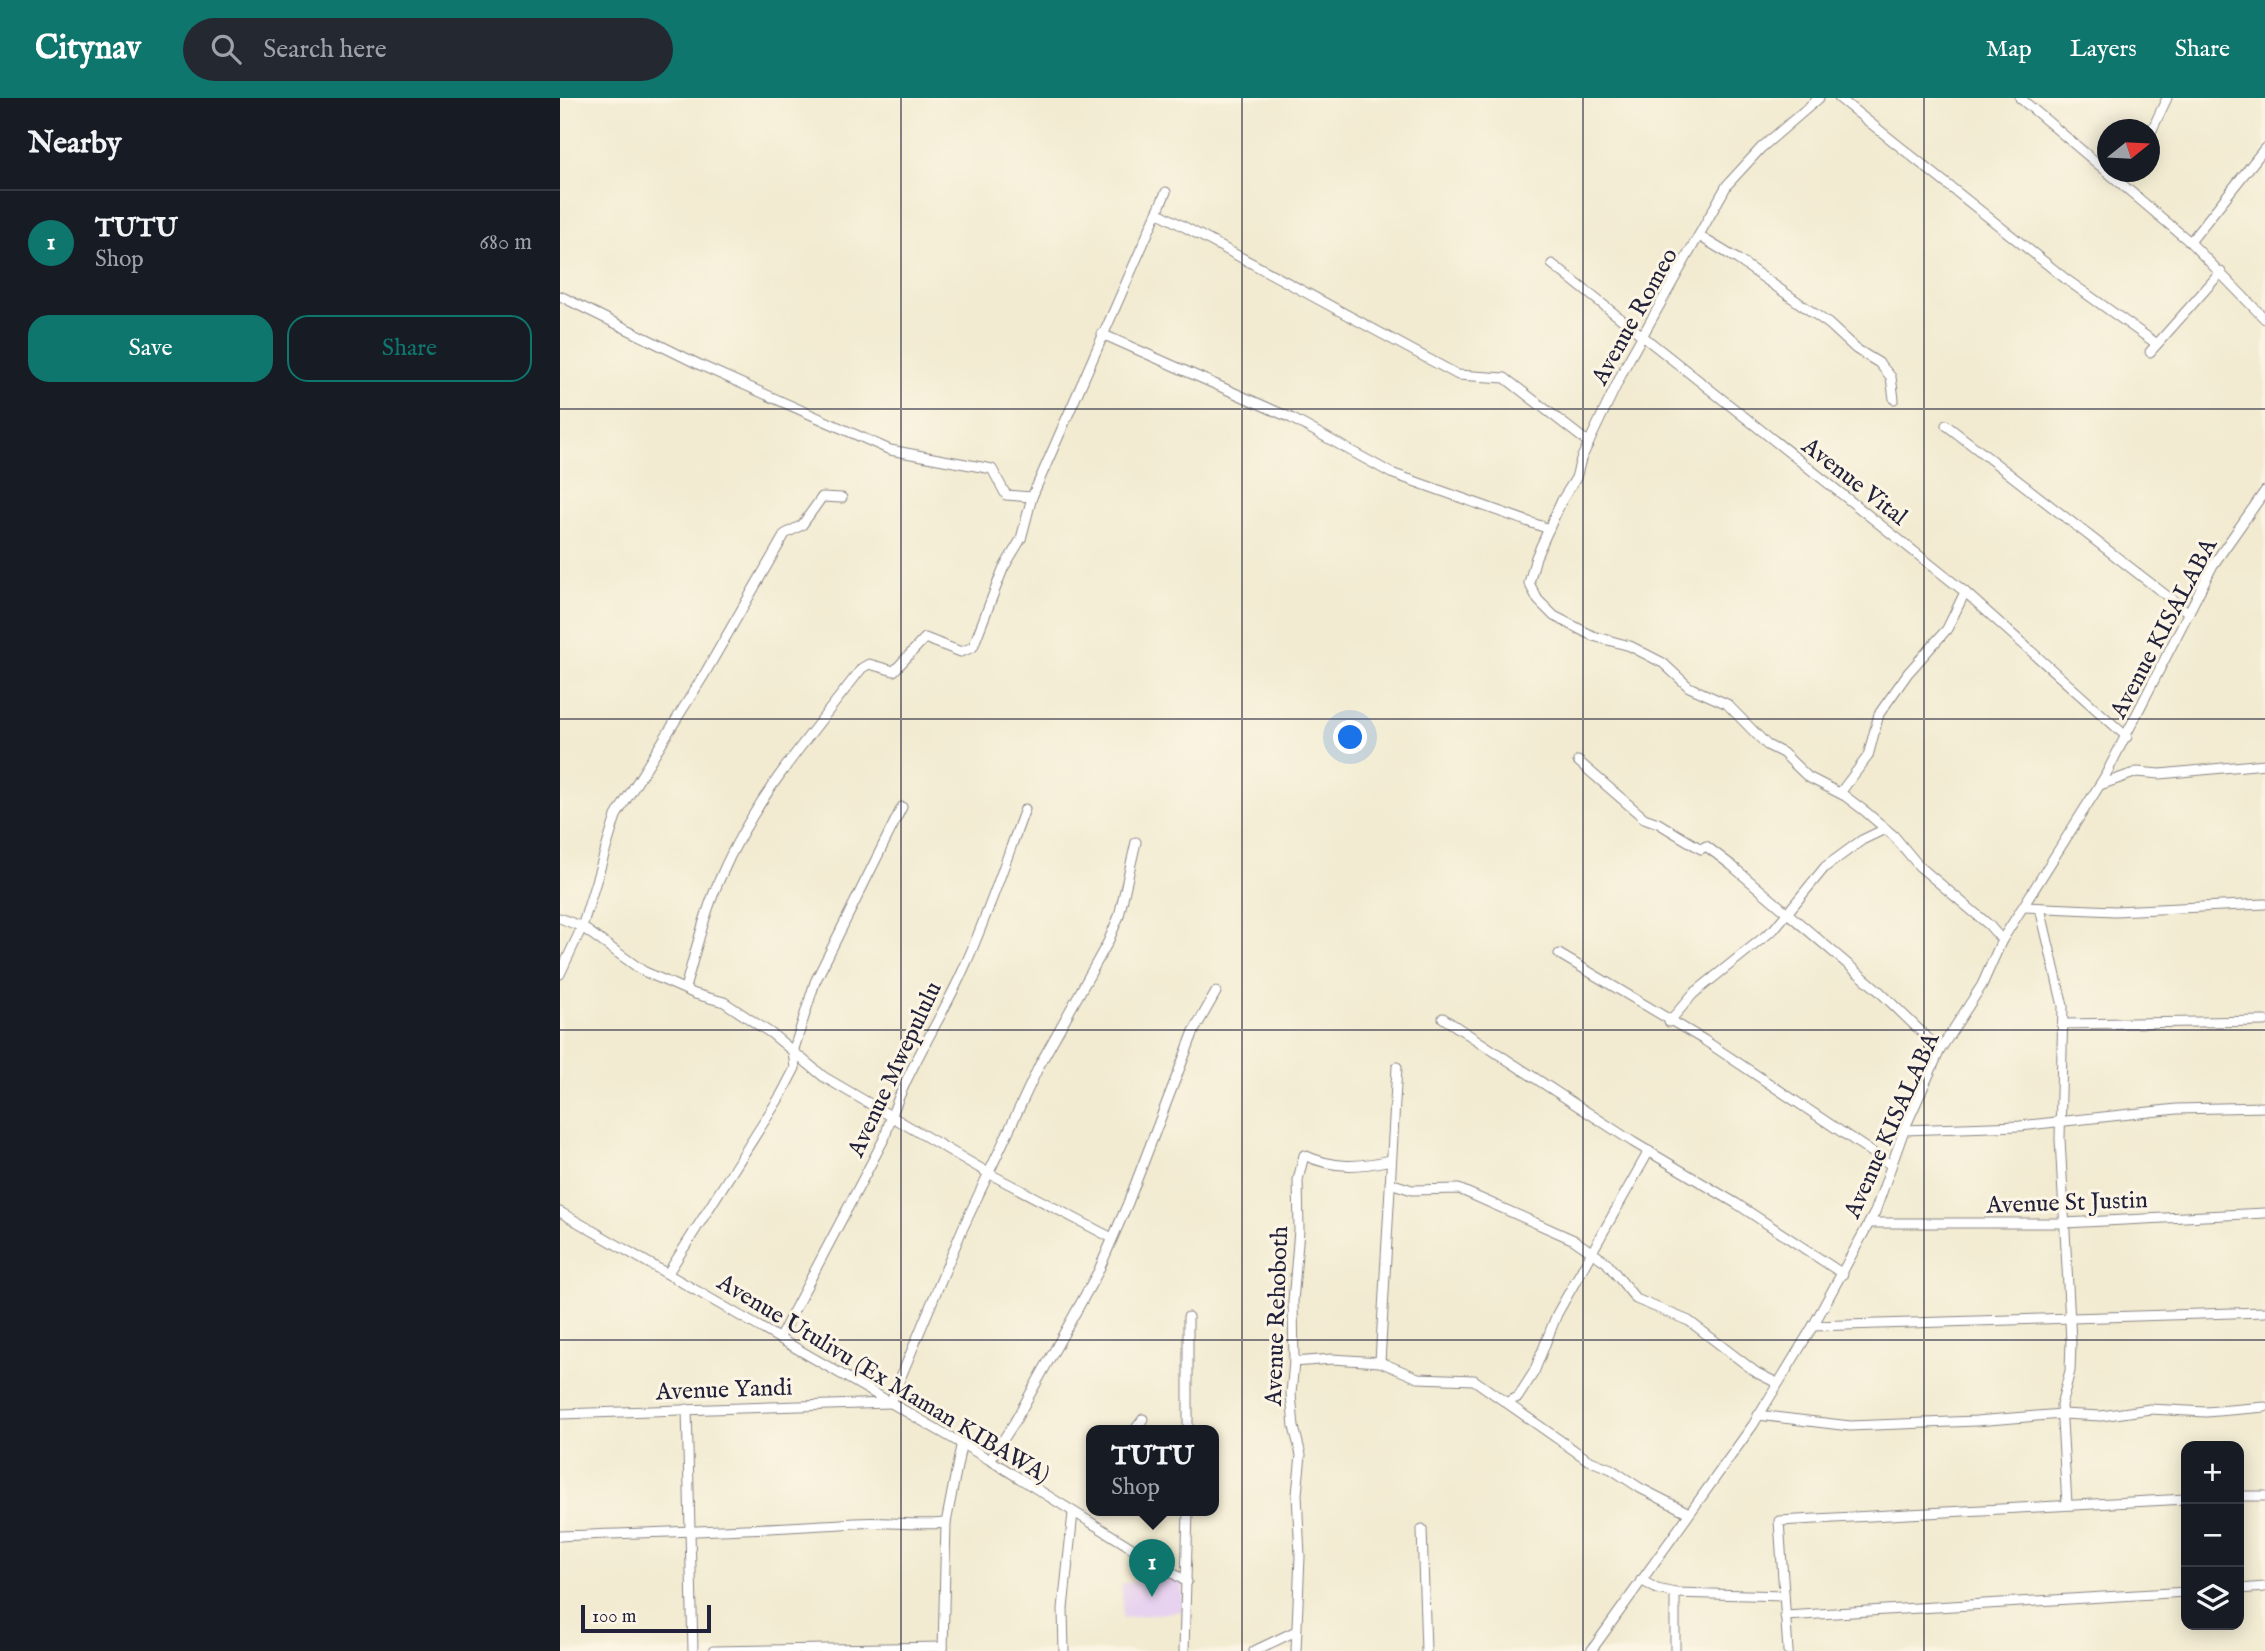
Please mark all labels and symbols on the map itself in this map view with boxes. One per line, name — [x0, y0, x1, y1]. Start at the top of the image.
north arrow — [2097, 119, 2160, 182]
street label: Avenue Romeo — [1584, 243, 1686, 392]
street label: Avenue Vital — [1794, 431, 1914, 533]
street label: Avenue KISALABA — [2103, 532, 2225, 725]
your location — [1333, 720, 1367, 754]
street label: Avenue Mwepululu — [841, 977, 950, 1163]
street label: Avenue KISALABA — [1837, 1027, 1948, 1224]
street label: Avenue St Justin — [1985, 1185, 2149, 1222]
street label: Avenue Rehoboth — [1259, 1225, 1296, 1408]
street label: Avenue Utulivu (Ex Maman KIBAWA) — [710, 1267, 1055, 1491]
street label: Avenue Yandi — [654, 1373, 793, 1408]
pin: 1 — [1129, 1539, 1175, 1597]
scale bar — [581, 1602, 710, 1634]

